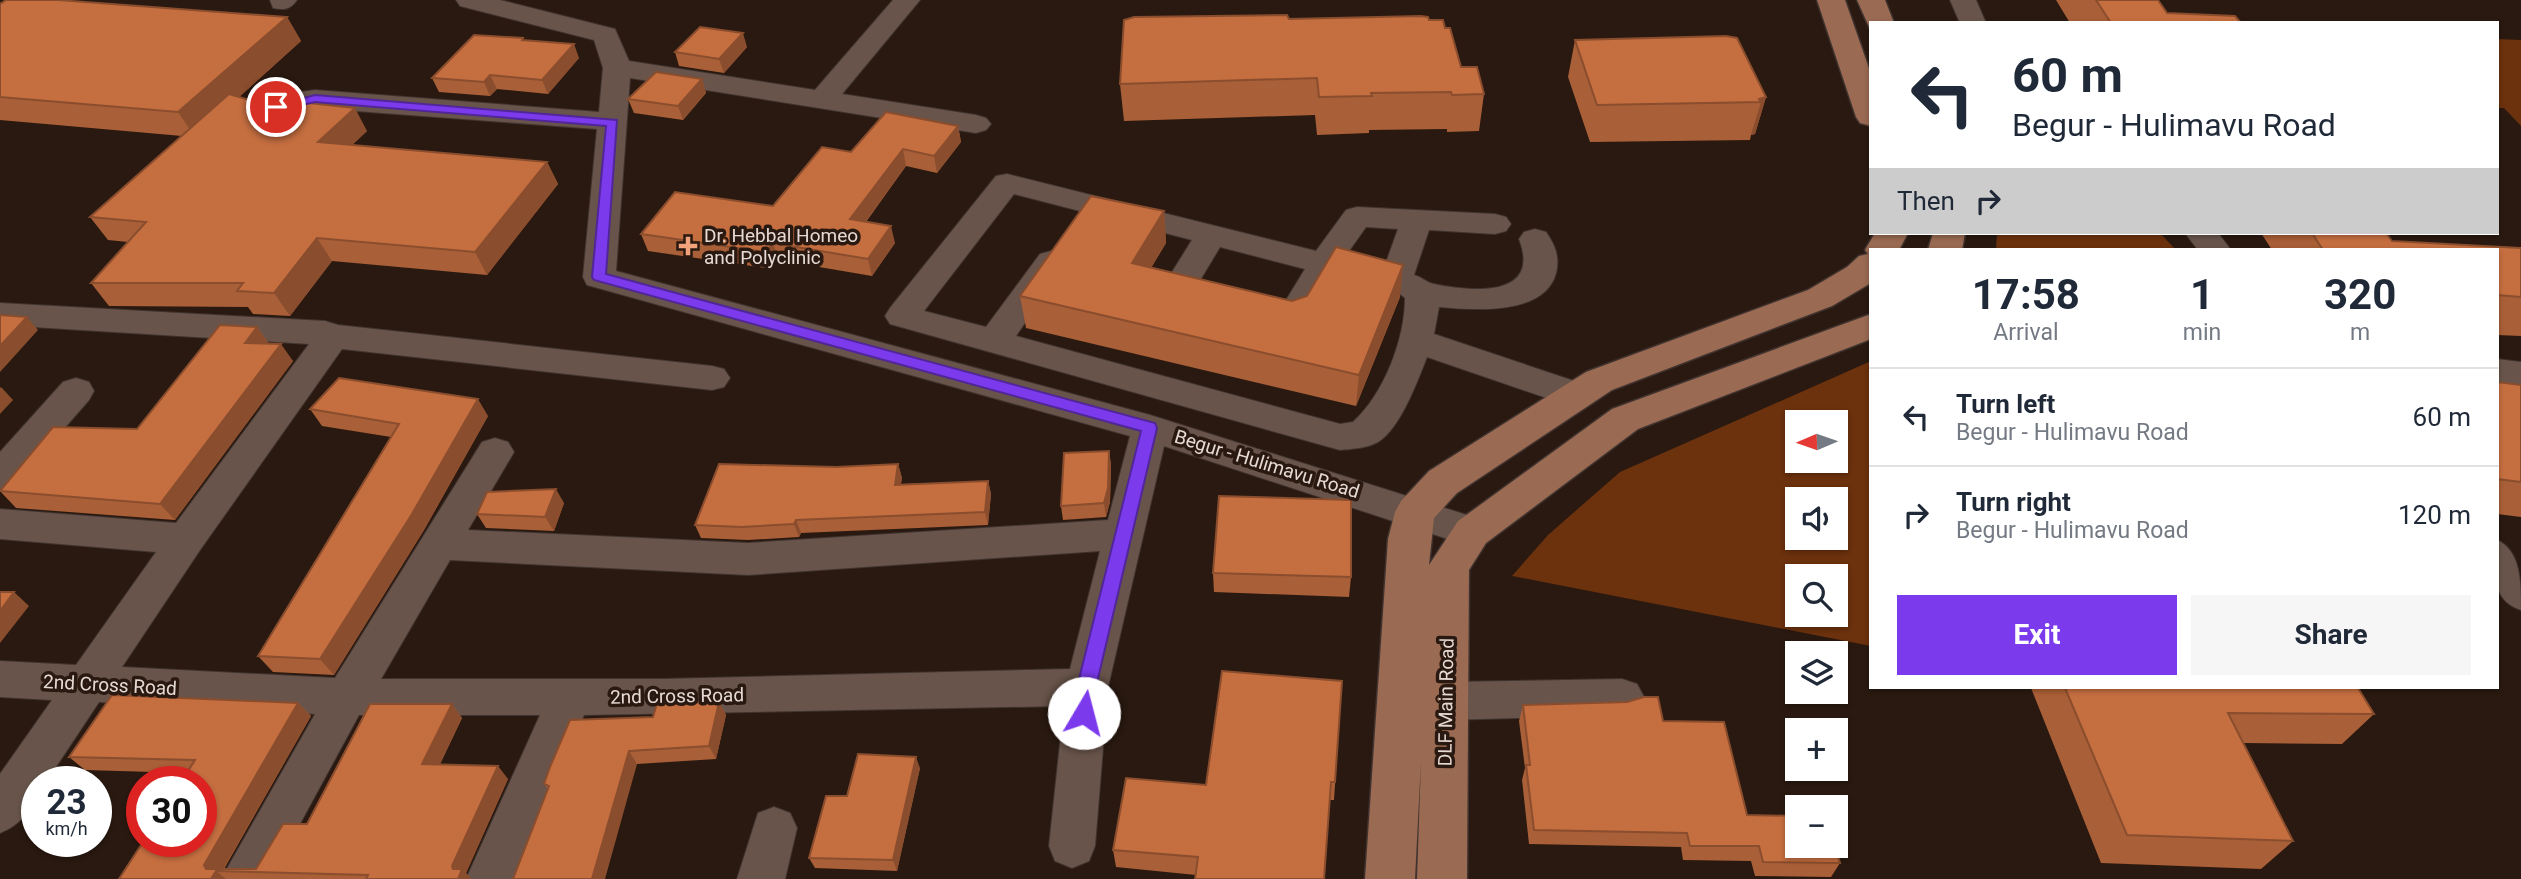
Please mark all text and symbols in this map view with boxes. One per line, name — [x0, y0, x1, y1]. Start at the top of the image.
text: 60 m — [2012, 47, 2123, 104]
icon: left — [1897, 49, 1988, 140]
pin — [246, 77, 306, 137]
icon: arrive — [257, 88, 295, 126]
text: Begur - Hulimavu Road — [2012, 106, 2336, 144]
icon: right — [1969, 182, 2007, 220]
text: Then — [1897, 186, 1955, 216]
place label: Dr. Hebbal Homeo and Polyclinic — [704, 224, 858, 269]
marker: Dr. Hebbal Homeo and Polyclinic — [678, 236, 698, 256]
text: 17:58 — [1972, 270, 2080, 319]
text: 1 — [2190, 270, 2214, 319]
text: 320 — [2324, 270, 2396, 319]
text: Arrival — [1993, 319, 2059, 346]
text: min — [2183, 319, 2221, 346]
text: m — [2350, 319, 2370, 346]
text: Turn left — [1956, 389, 2055, 419]
icon: left — [1897, 398, 1935, 436]
text: 60 m — [2413, 402, 2471, 432]
north arrow — [1785, 410, 1848, 472]
map controls — [1785, 410, 1848, 858]
text: Begur - Hulimavu Road — [1956, 419, 2189, 446]
street label: Begur - Hulimavu Road — [1172, 425, 1362, 503]
button: sound — [1785, 487, 1848, 550]
text: Turn right — [1956, 487, 2071, 517]
icon: right — [1897, 496, 1935, 534]
text: 120 m — [2398, 500, 2471, 530]
text: Begur - Hulimavu Road — [1956, 517, 2189, 544]
button: search — [1785, 564, 1848, 627]
button: Exit — [1897, 595, 2177, 675]
button: Share — [2191, 595, 2471, 675]
street label: DLF Main Road — [1433, 638, 1459, 766]
button: layers — [1785, 641, 1848, 704]
street label: 2nd Cross Road — [42, 670, 178, 700]
position arrow — [1047, 676, 1121, 750]
street label: 2nd Cross Road — [610, 683, 744, 709]
button: + — [1785, 718, 1848, 781]
speed limit sign: 30 — [126, 766, 217, 857]
text: 23 — [46, 782, 87, 823]
button: − — [1785, 795, 1848, 858]
text: km/h — [45, 818, 88, 839]

